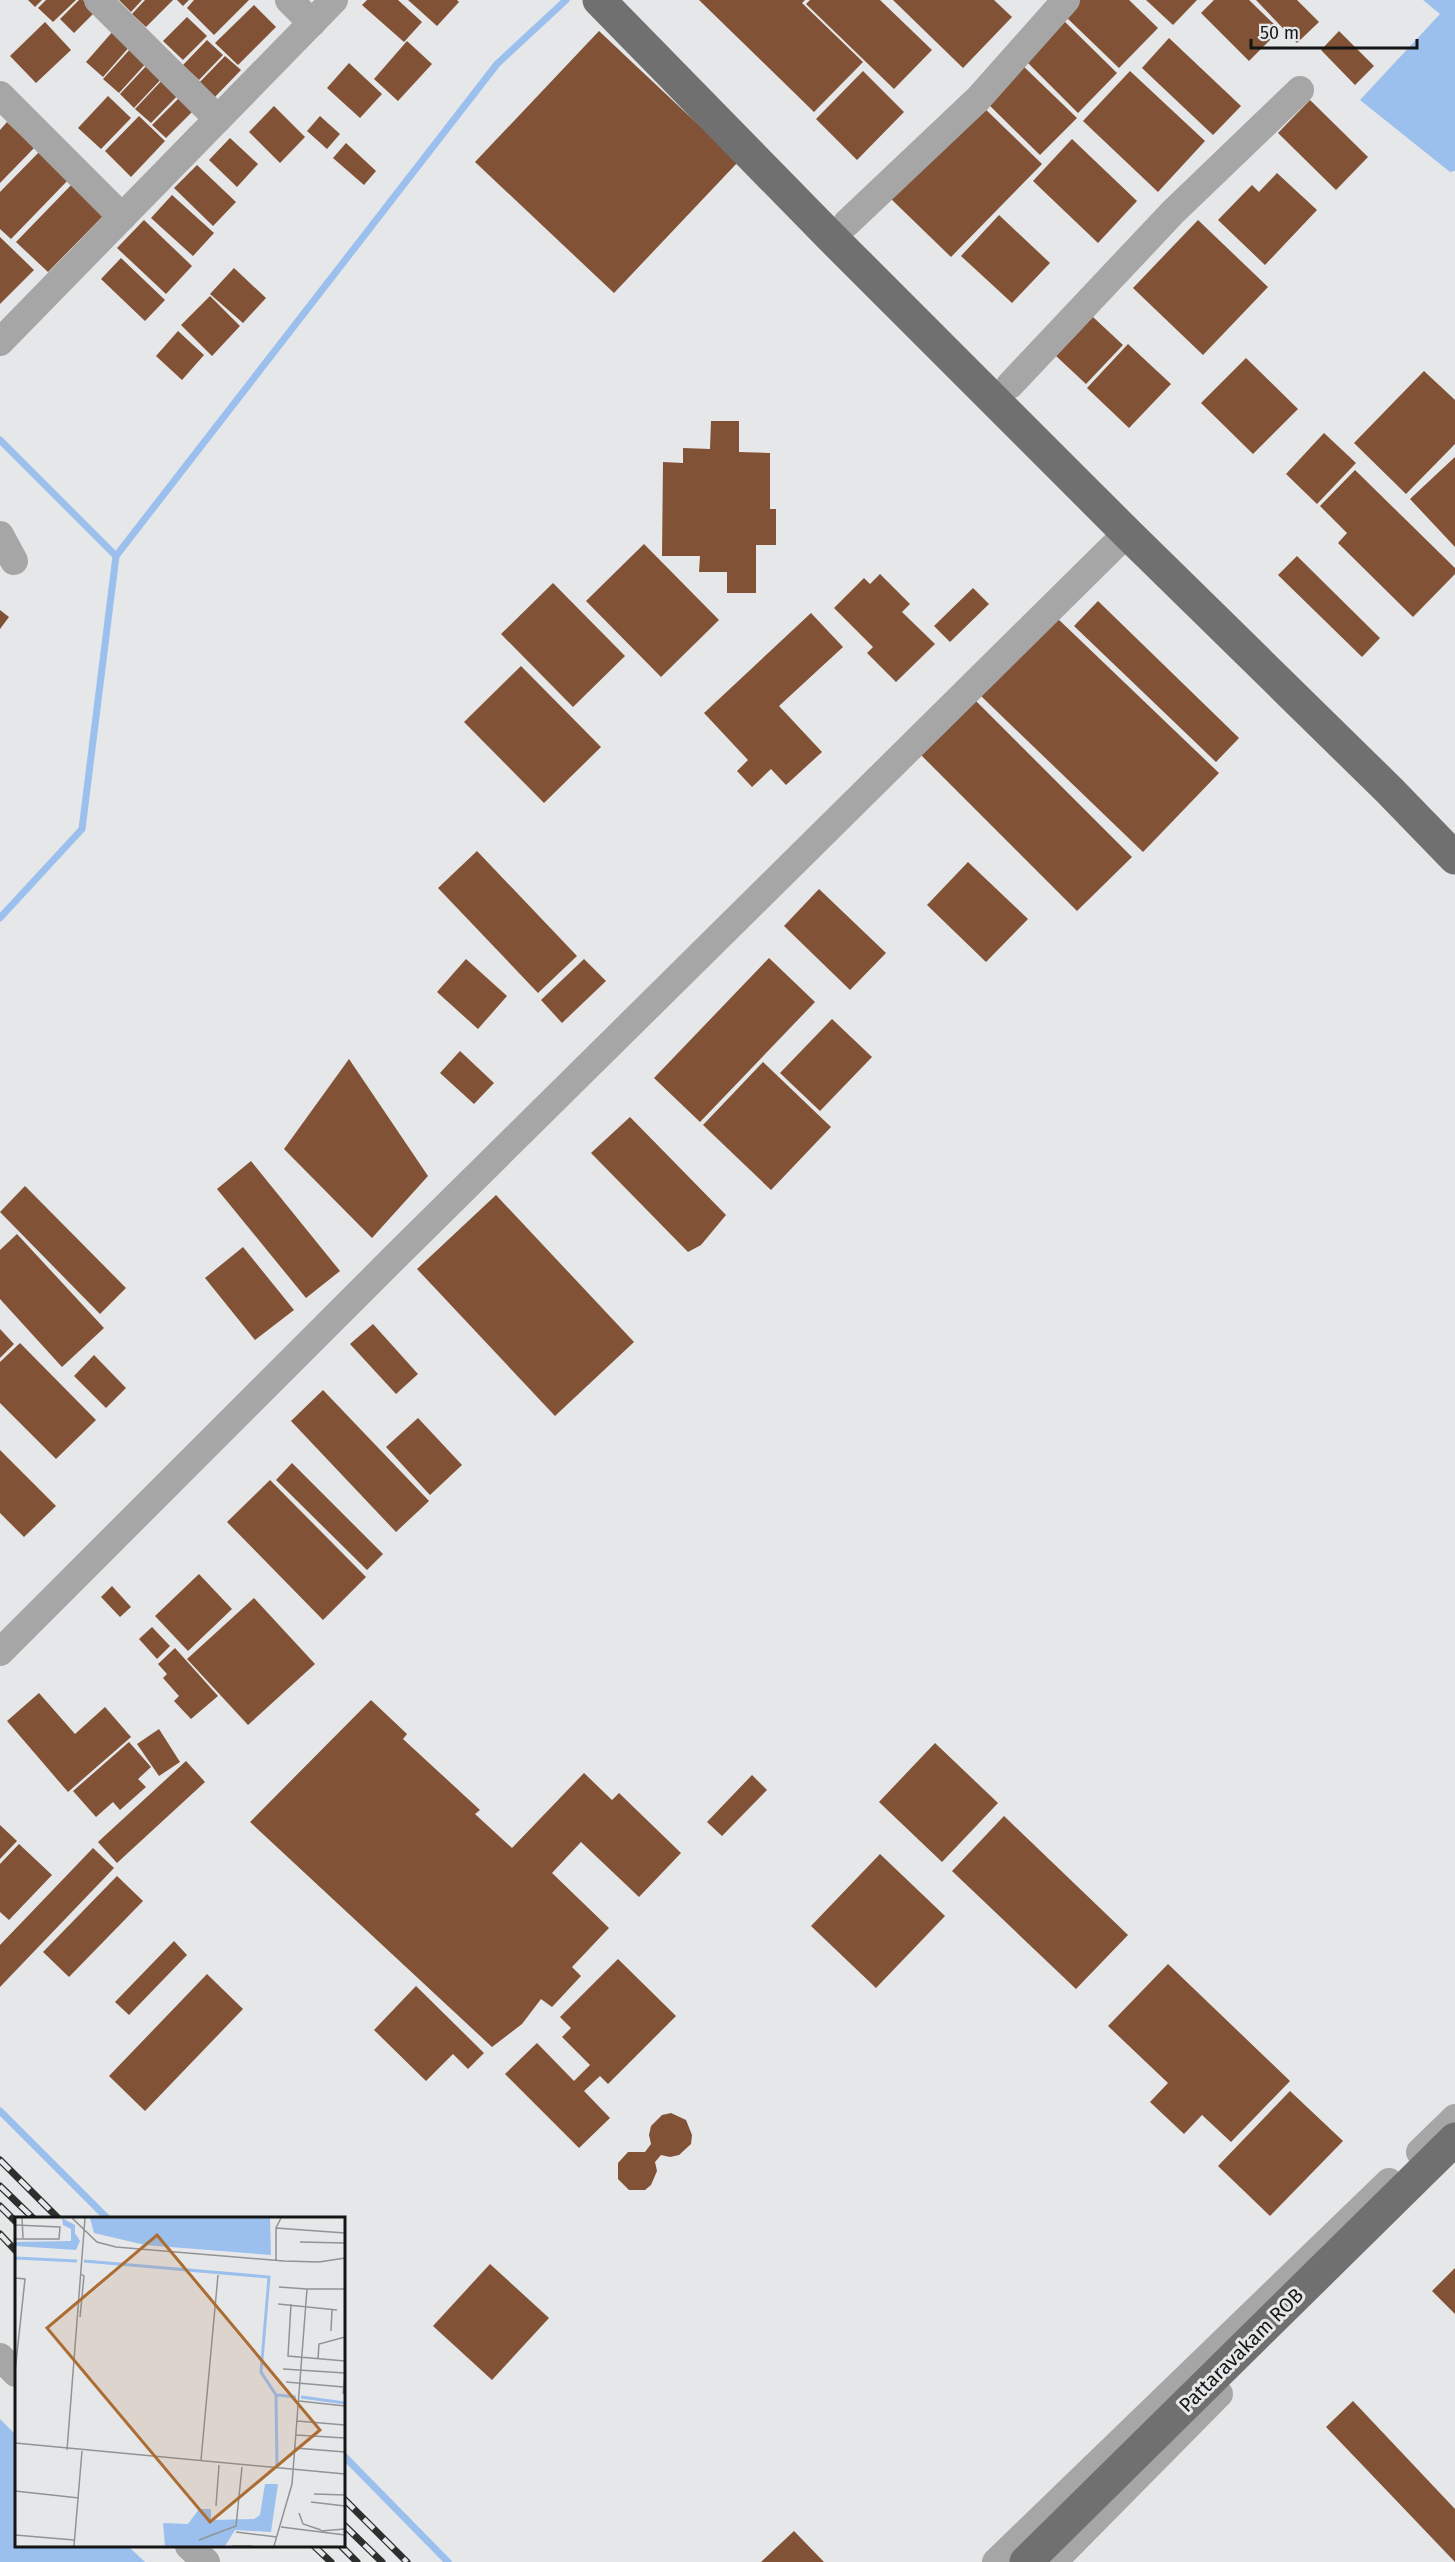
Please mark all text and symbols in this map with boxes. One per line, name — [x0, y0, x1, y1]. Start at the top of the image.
scale bar — [1251, 12, 1418, 50]
text: 50 m — [1260, 22, 1299, 44]
inset map — [15, 2217, 345, 2547]
street label: Pattaravakam ROB — [1174, 2283, 1308, 2417]

